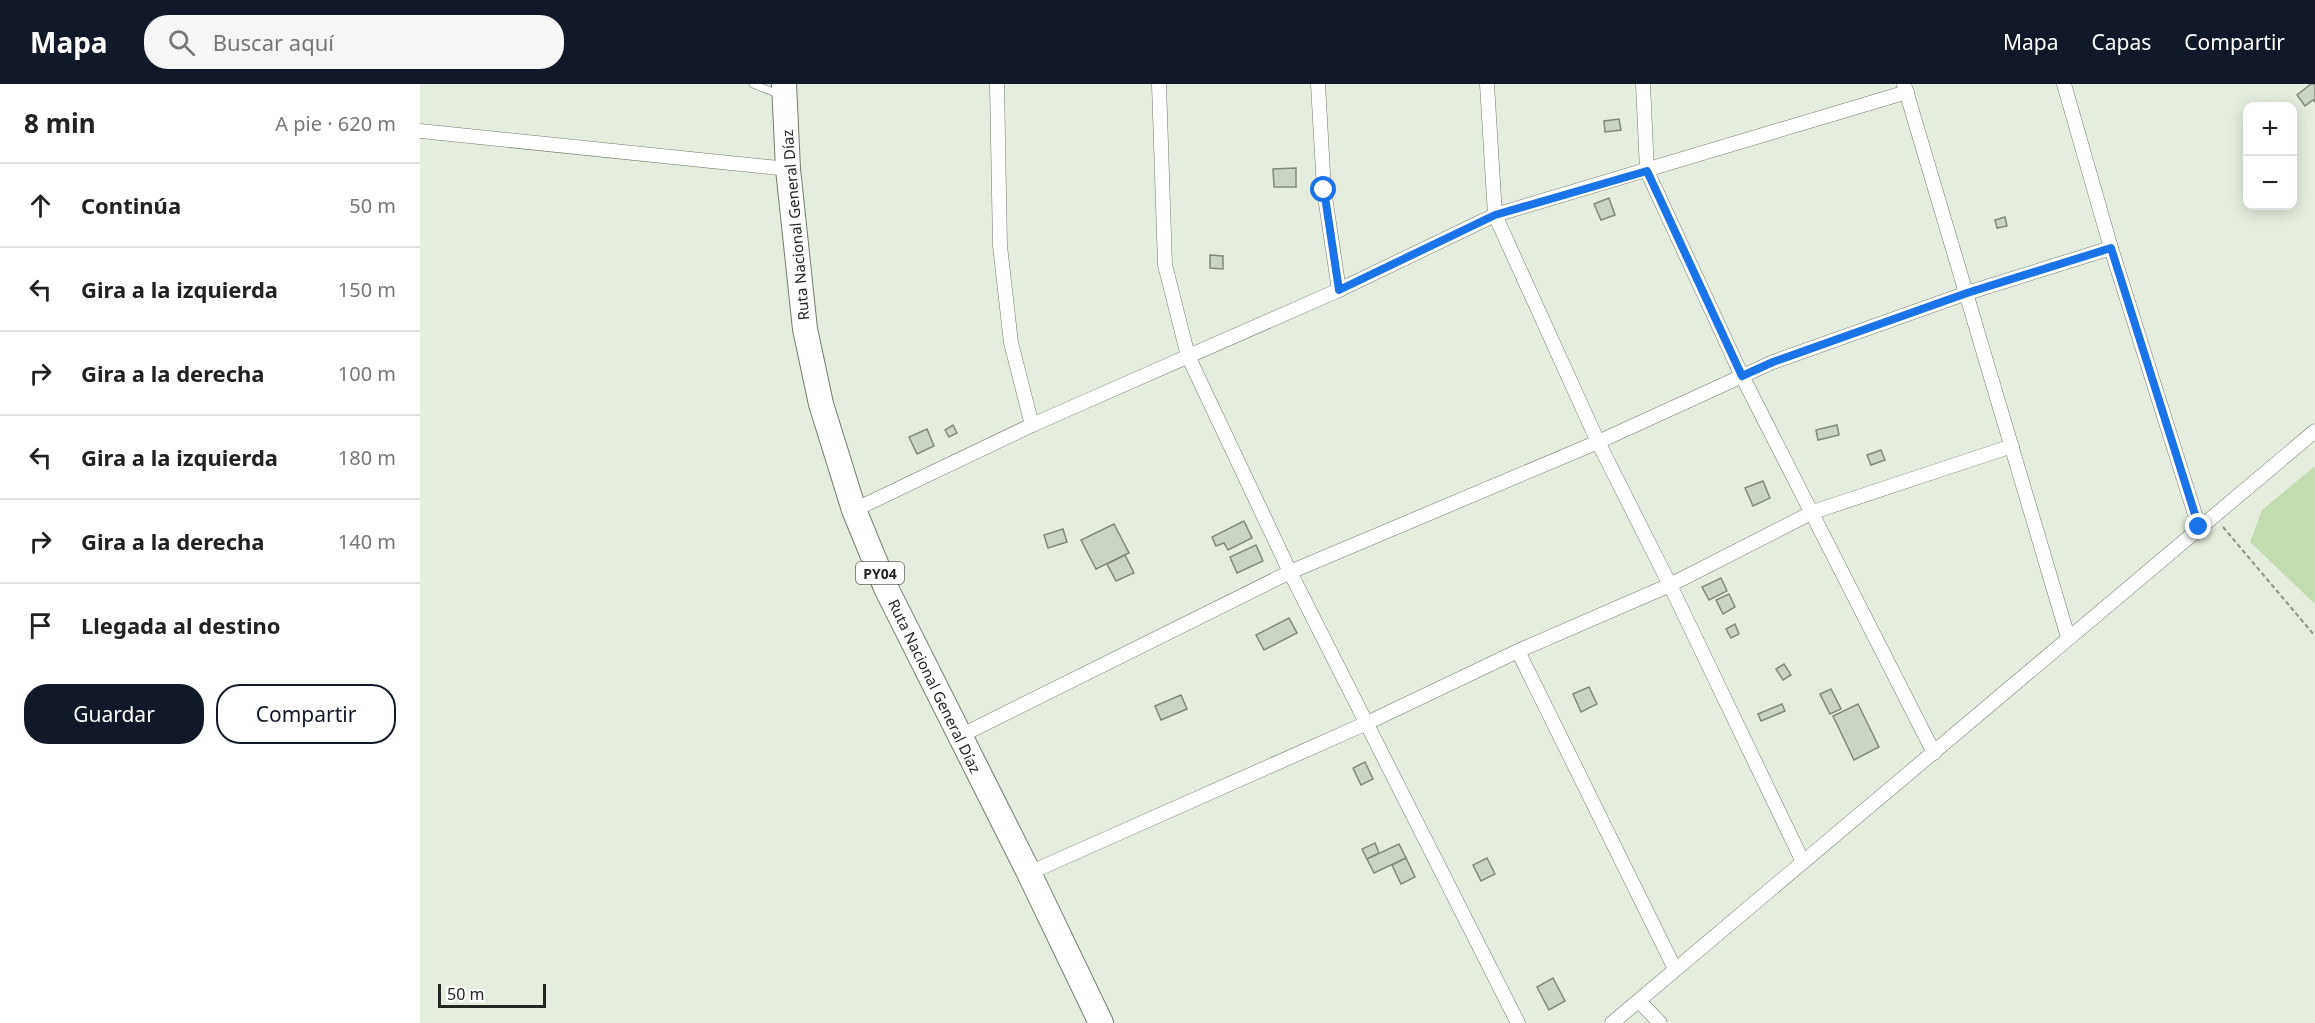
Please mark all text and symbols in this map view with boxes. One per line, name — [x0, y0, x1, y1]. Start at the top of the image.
search box — [144, 15, 564, 69]
text: Mapa — [30, 23, 108, 61]
icon: search — [165, 26, 198, 59]
text: Buscar aquí — [213, 27, 334, 57]
text: Mapa — [2003, 28, 2059, 56]
text: Capas — [2092, 28, 2151, 56]
text: Compartir — [2184, 28, 2285, 56]
map controls — [2243, 102, 2297, 210]
button: + — [2243, 102, 2297, 156]
text: 8 min — [24, 105, 96, 141]
text: A pie · 620 m — [275, 110, 396, 137]
street label: Ruta Nacional General Díaz — [777, 129, 813, 321]
button: − — [2243, 156, 2297, 210]
route start — [1310, 176, 1336, 202]
icon: ahead — [24, 189, 57, 222]
text: Continúa — [81, 190, 181, 220]
text: 50 m — [349, 192, 396, 219]
icon: left — [24, 273, 57, 306]
text: Gira a la izquierda — [81, 274, 278, 304]
text: 150 m — [338, 276, 396, 303]
icon: right — [24, 357, 57, 390]
text: Gira a la derecha — [81, 358, 265, 388]
text: 100 m — [338, 360, 396, 387]
icon: left — [24, 441, 57, 474]
text: Gira a la izquierda — [81, 442, 278, 472]
text: 180 m — [338, 444, 396, 471]
route end — [2185, 513, 2211, 539]
icon: right — [24, 525, 57, 558]
text: Gira a la derecha — [81, 526, 265, 556]
text: 140 m — [338, 528, 396, 555]
road number: PY04 — [856, 562, 904, 584]
street label: Ruta Nacional General Díaz — [884, 596, 986, 776]
icon: arrive — [24, 609, 57, 642]
text: Llegada al destino — [81, 610, 281, 640]
button: Guardar — [24, 684, 204, 744]
button: Compartir — [216, 684, 396, 744]
scale bar — [438, 981, 546, 1008]
text: 50 m — [447, 983, 484, 1005]

